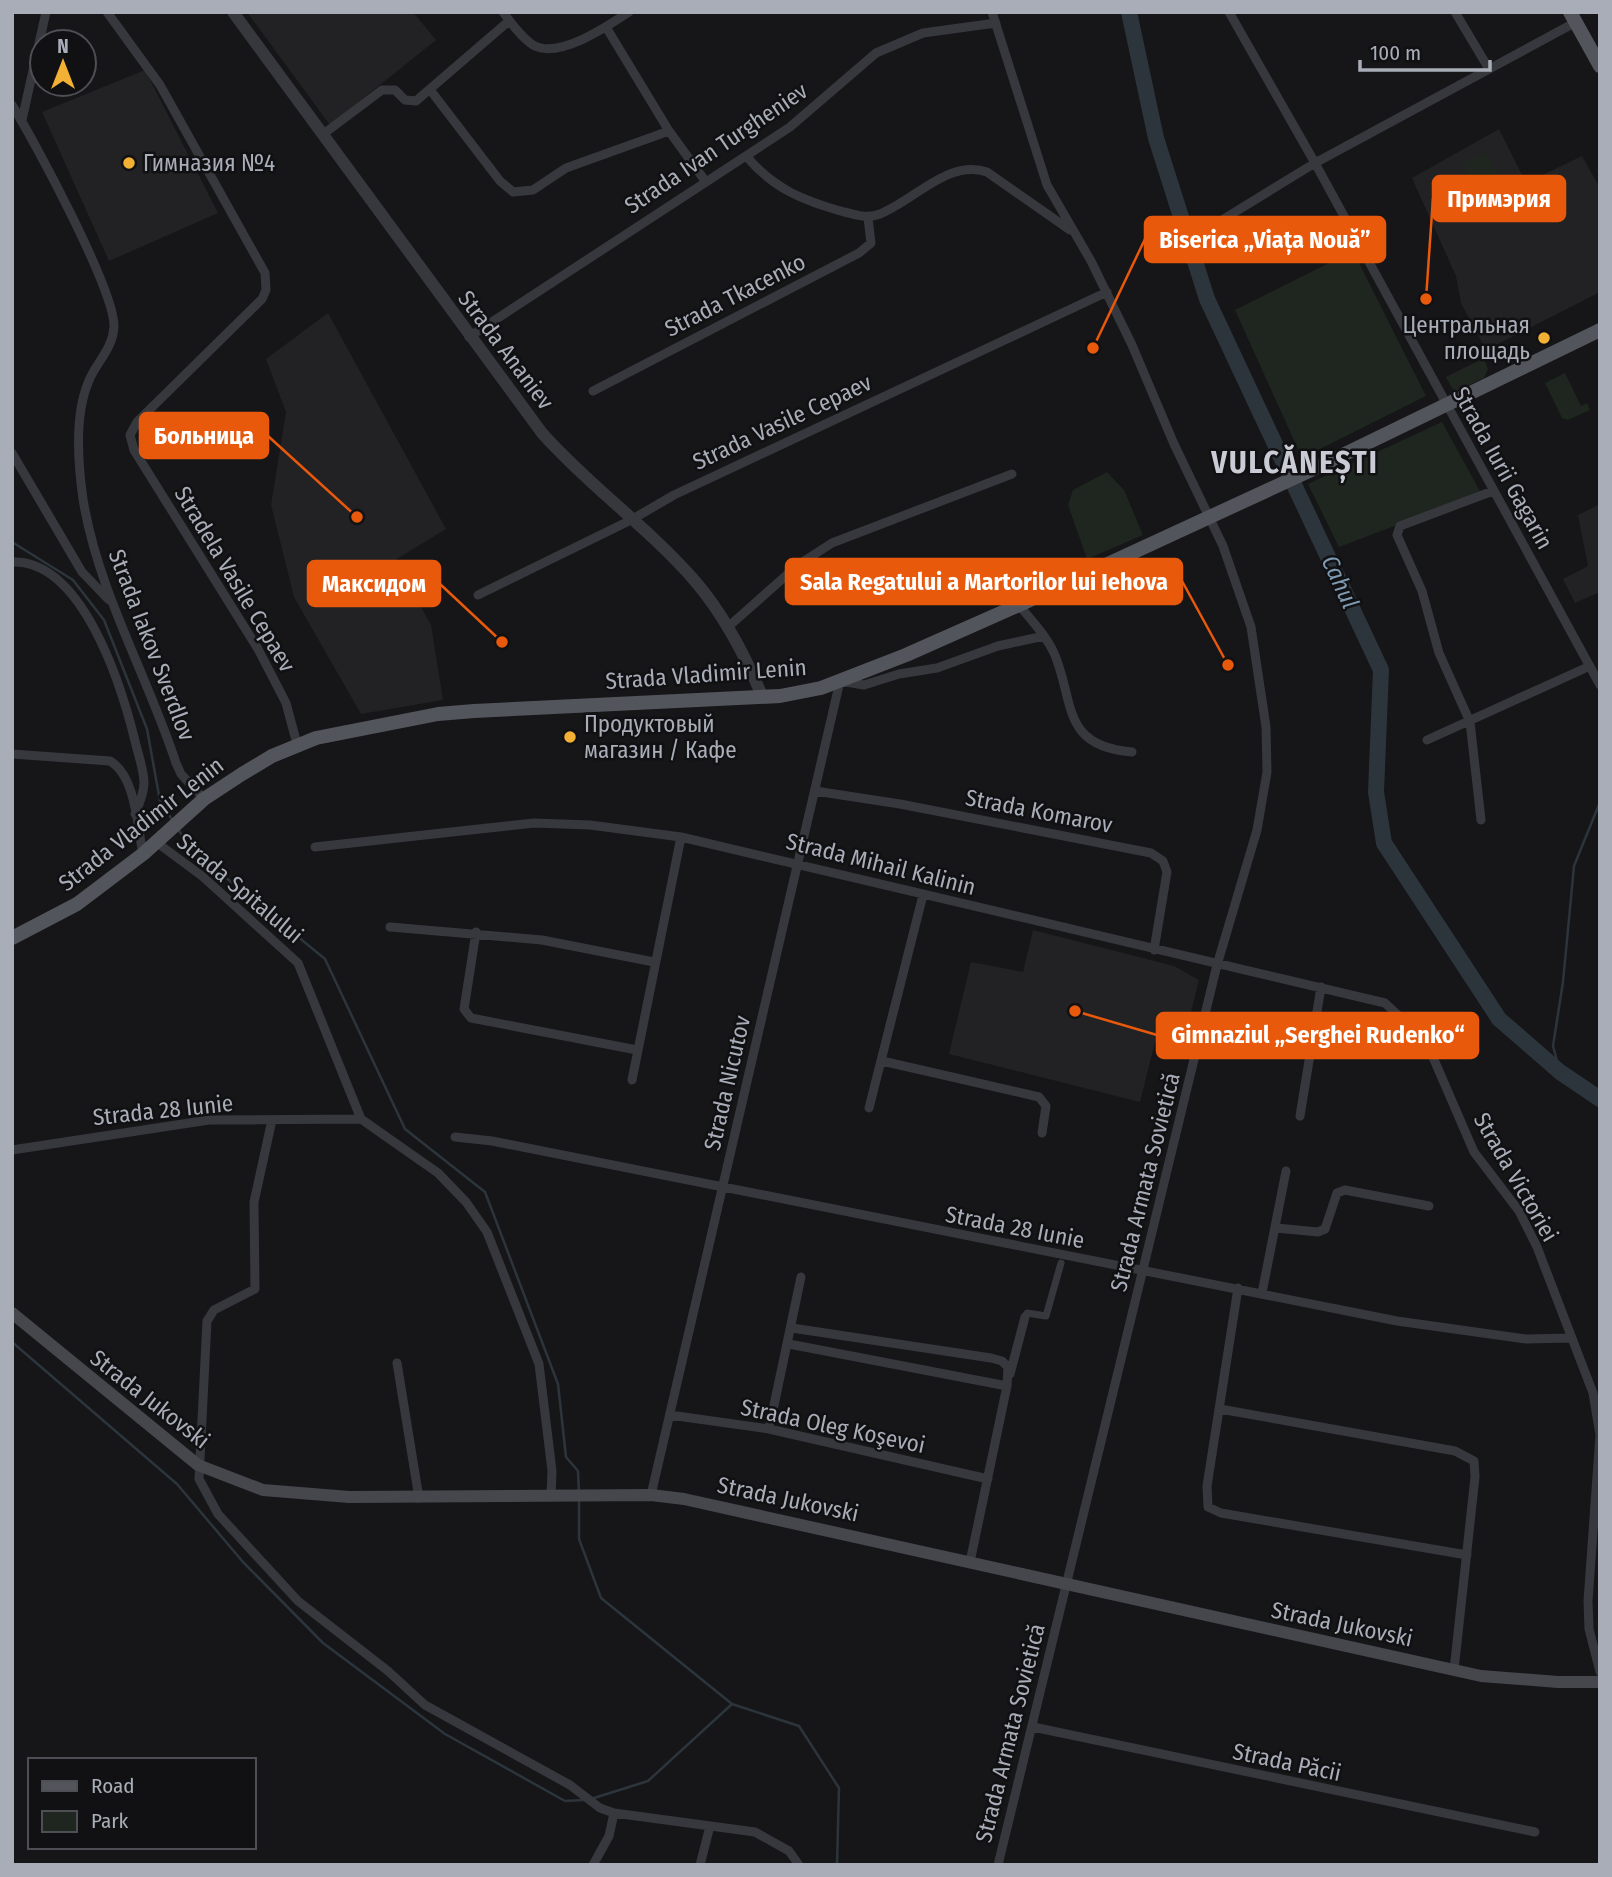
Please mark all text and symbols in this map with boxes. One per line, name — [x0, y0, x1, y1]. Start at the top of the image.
north arrow — [28, 28, 98, 98]
scale bar — [1360, 28, 1490, 72]
text: N — [57, 35, 69, 58]
text: 100 m — [1370, 40, 1421, 66]
street label: Strada Ivan Turgheniev — [619, 76, 813, 220]
place label: Гимназия №4 — [143, 149, 275, 177]
marker: Гимназия №4 — [121, 155, 137, 171]
callout: Примэрия — [1433, 176, 1565, 221]
text: Примэрия — [1447, 185, 1551, 213]
callout: Biserica „Viața Nouă” — [1145, 217, 1385, 262]
text: Biserica „Viața Nouă” — [1159, 226, 1371, 256]
street label: Strada Tkacenko — [660, 247, 810, 343]
street label: Strada Ananiev — [452, 285, 560, 416]
place label: Центральная площадь — [1402, 311, 1530, 365]
marker: Центральная площадь — [1536, 330, 1552, 346]
street label: Strada Vasile Cepaev — [688, 368, 877, 476]
street label: Strada Iurii Gagarin — [1447, 382, 1559, 554]
callout: Больница — [140, 413, 268, 458]
text: Больница — [154, 422, 254, 450]
district label: VULCĂNEȘTI — [1210, 444, 1379, 483]
street label: Stradela Vasile Cepaev — [169, 481, 302, 677]
street label: Strada Iakov Sverdlov — [103, 545, 202, 745]
water label: Cahul — [1316, 551, 1364, 613]
callout: Sala Regatului a Martorilor lui Iehova — [786, 559, 1182, 604]
callout: Максидом — [308, 561, 440, 606]
text: Sala Regatului a Martorilor lui Iehova — [800, 568, 1168, 596]
text: Максидом — [322, 570, 426, 598]
street label: Strada Vladimir Lenin — [604, 653, 808, 695]
place label: Продуктовый магазин / Кафе — [584, 710, 737, 764]
marker: Продуктовый магазин / Кафе — [562, 729, 578, 745]
street label: Strada Vladimir Lenin — [53, 751, 229, 897]
street label: Strada Komarov — [963, 783, 1116, 839]
street label: Strada Spitalului — [171, 827, 309, 949]
street label: Strada Mihail Kalinin — [783, 827, 979, 901]
street label: Strada Nicutov — [698, 1012, 756, 1153]
callout: Gimnaziul „Serghei Rudenko“ — [1157, 1013, 1478, 1058]
text: Gimnaziul „Serghei Rudenko“ — [1171, 1021, 1465, 1049]
street label: Strada Armata Sovietică — [1104, 1070, 1186, 1294]
street label: Strada 28 Iunie — [91, 1089, 235, 1131]
street label: Strada Victoriei — [1468, 1108, 1564, 1246]
street label: Strada 28 Iunie — [943, 1200, 1087, 1254]
street label: Strada Jukovski — [85, 1344, 215, 1454]
street label: Strada Oleg Koşevoi — [738, 1393, 928, 1459]
street label: Strada Jukovski — [715, 1470, 861, 1528]
street label: Strada Jukovski — [1269, 1595, 1415, 1653]
street label: Strada Armata Sovietică — [969, 1621, 1051, 1845]
street label: Strada Păcii — [1230, 1737, 1344, 1787]
legend — [28, 1758, 256, 1849]
text: Road — [91, 1773, 135, 1799]
text: Park — [91, 1808, 129, 1834]

